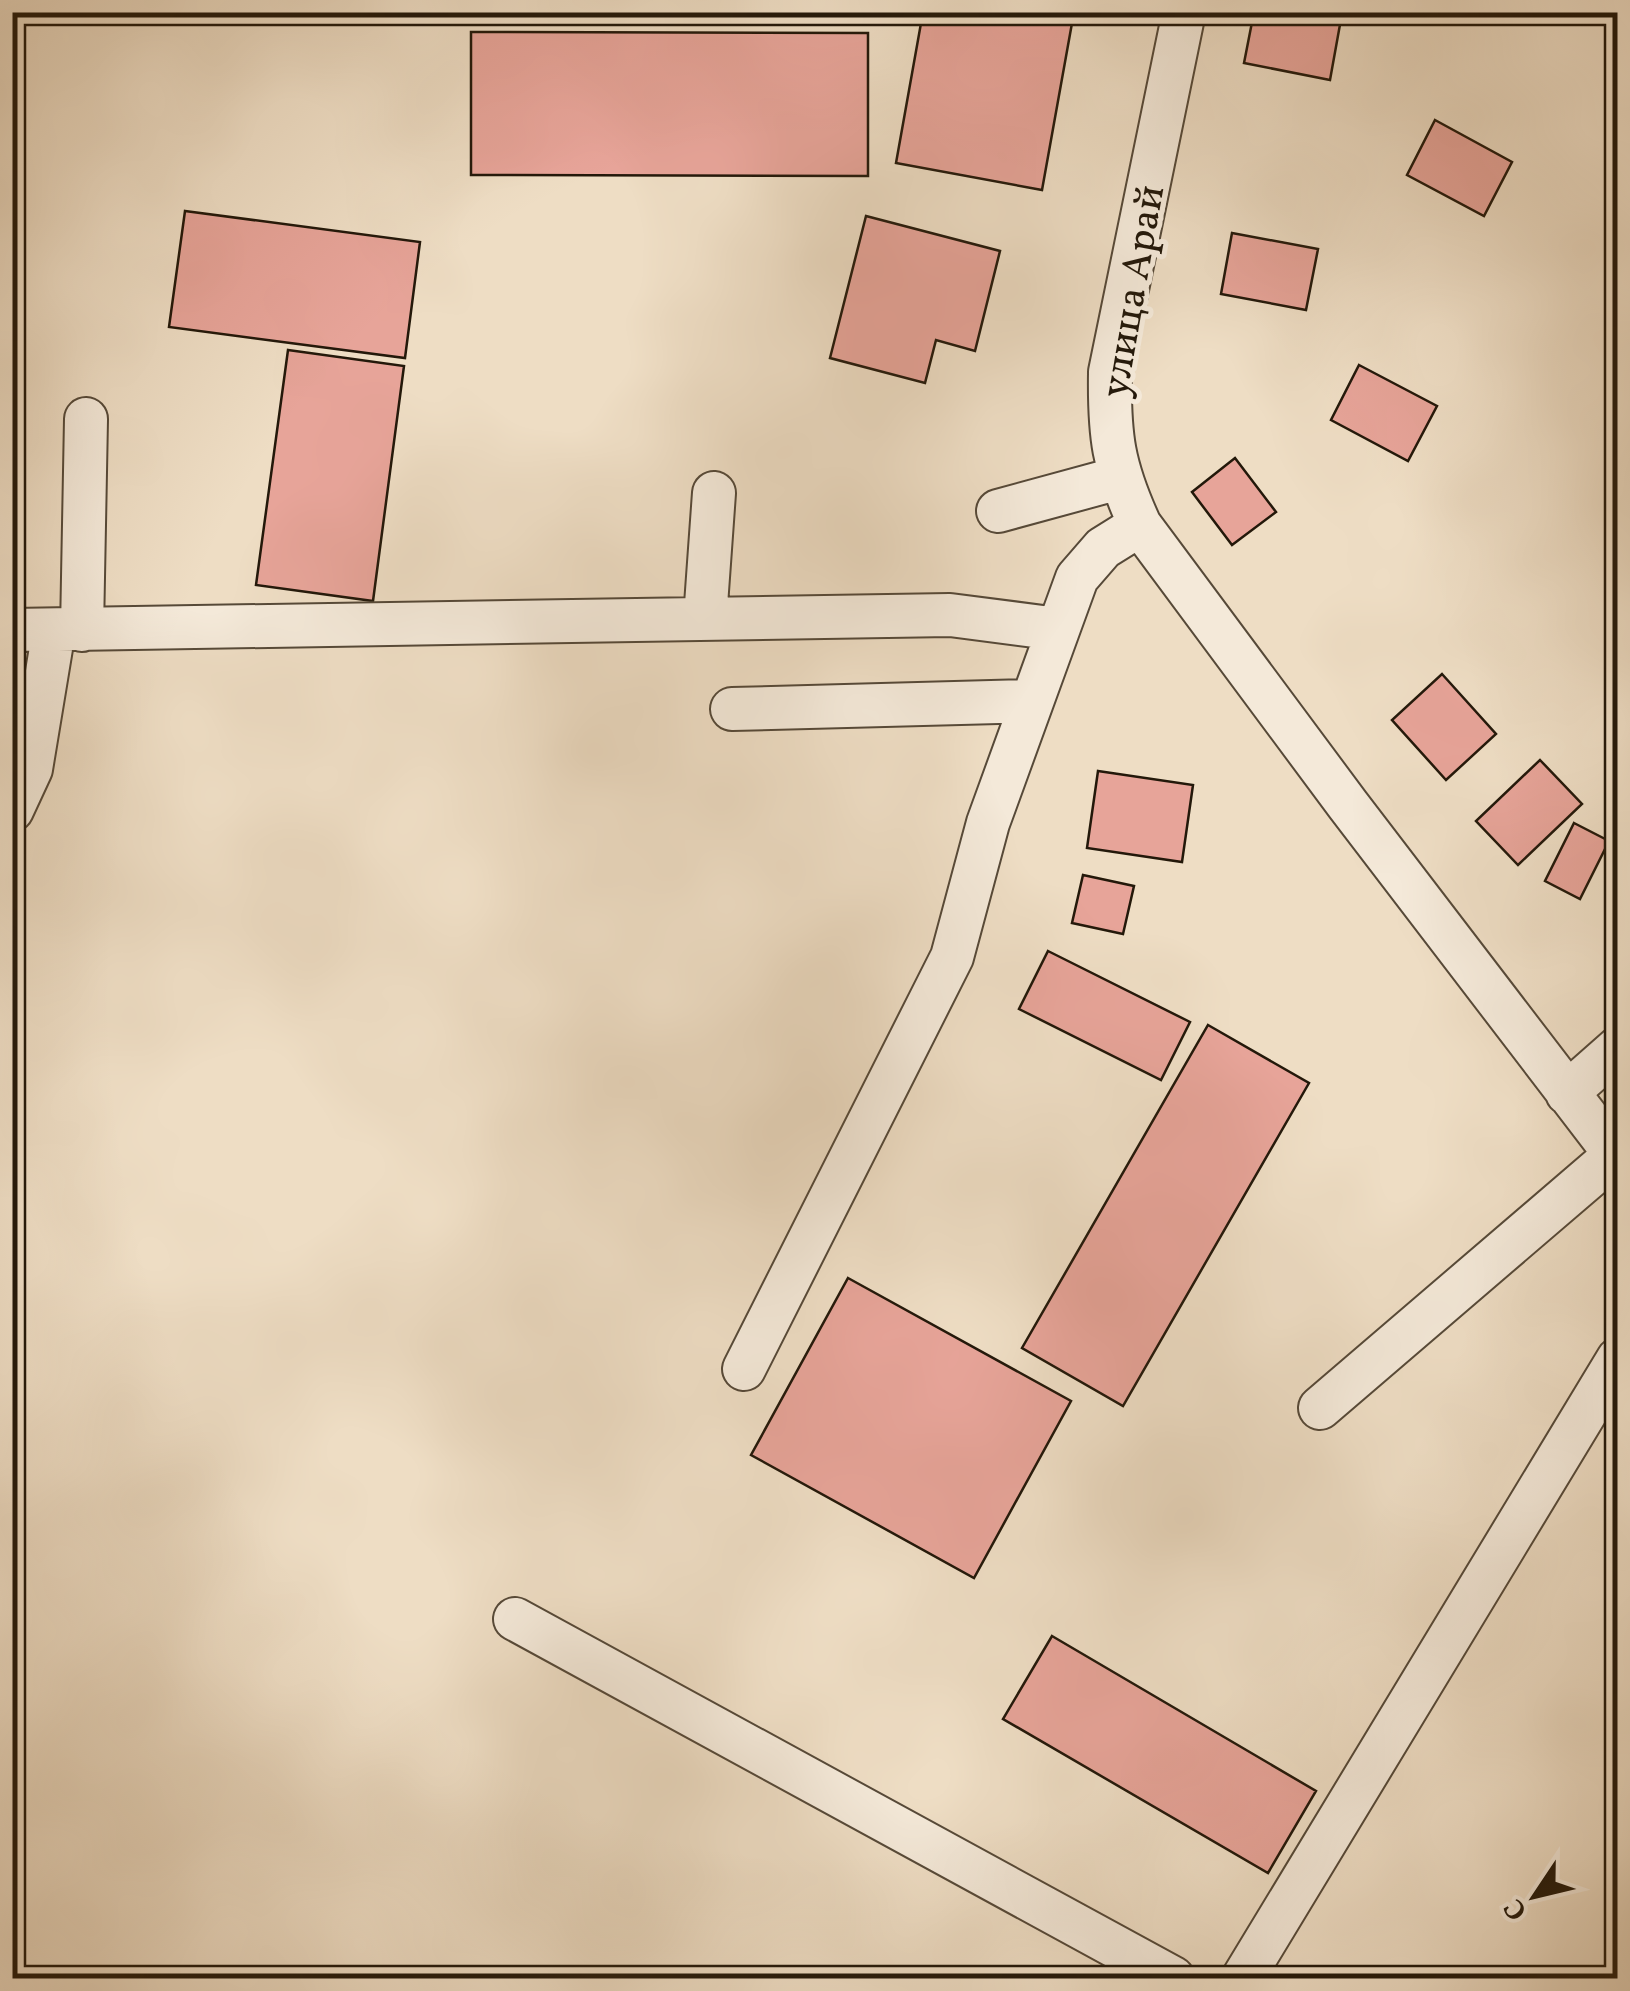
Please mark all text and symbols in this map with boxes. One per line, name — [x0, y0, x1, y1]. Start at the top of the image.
street label: улица Арай — [1089, 181, 1181, 402]
north arrow — [1485, 1846, 1585, 1946]
text: С — [1495, 1890, 1538, 1927]

